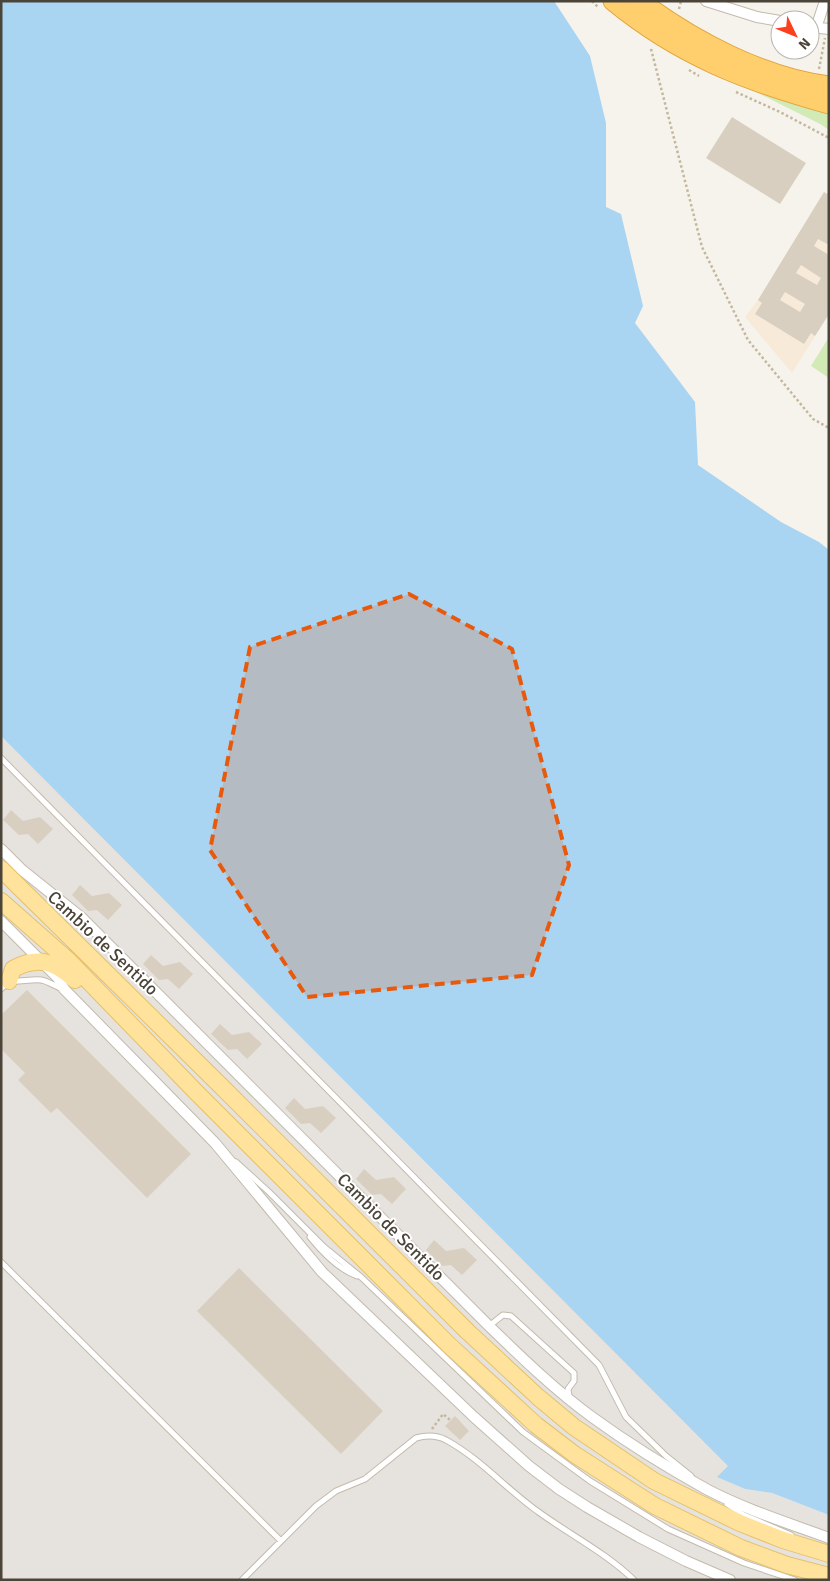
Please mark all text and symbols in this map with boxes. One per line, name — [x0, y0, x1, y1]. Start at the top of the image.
north arrow — [770, 10, 820, 60]
text: N — [795, 34, 814, 53]
street label: Cambio de Sentido — [43, 886, 163, 1000]
street label: Cambio de Sentido — [332, 1168, 450, 1286]

